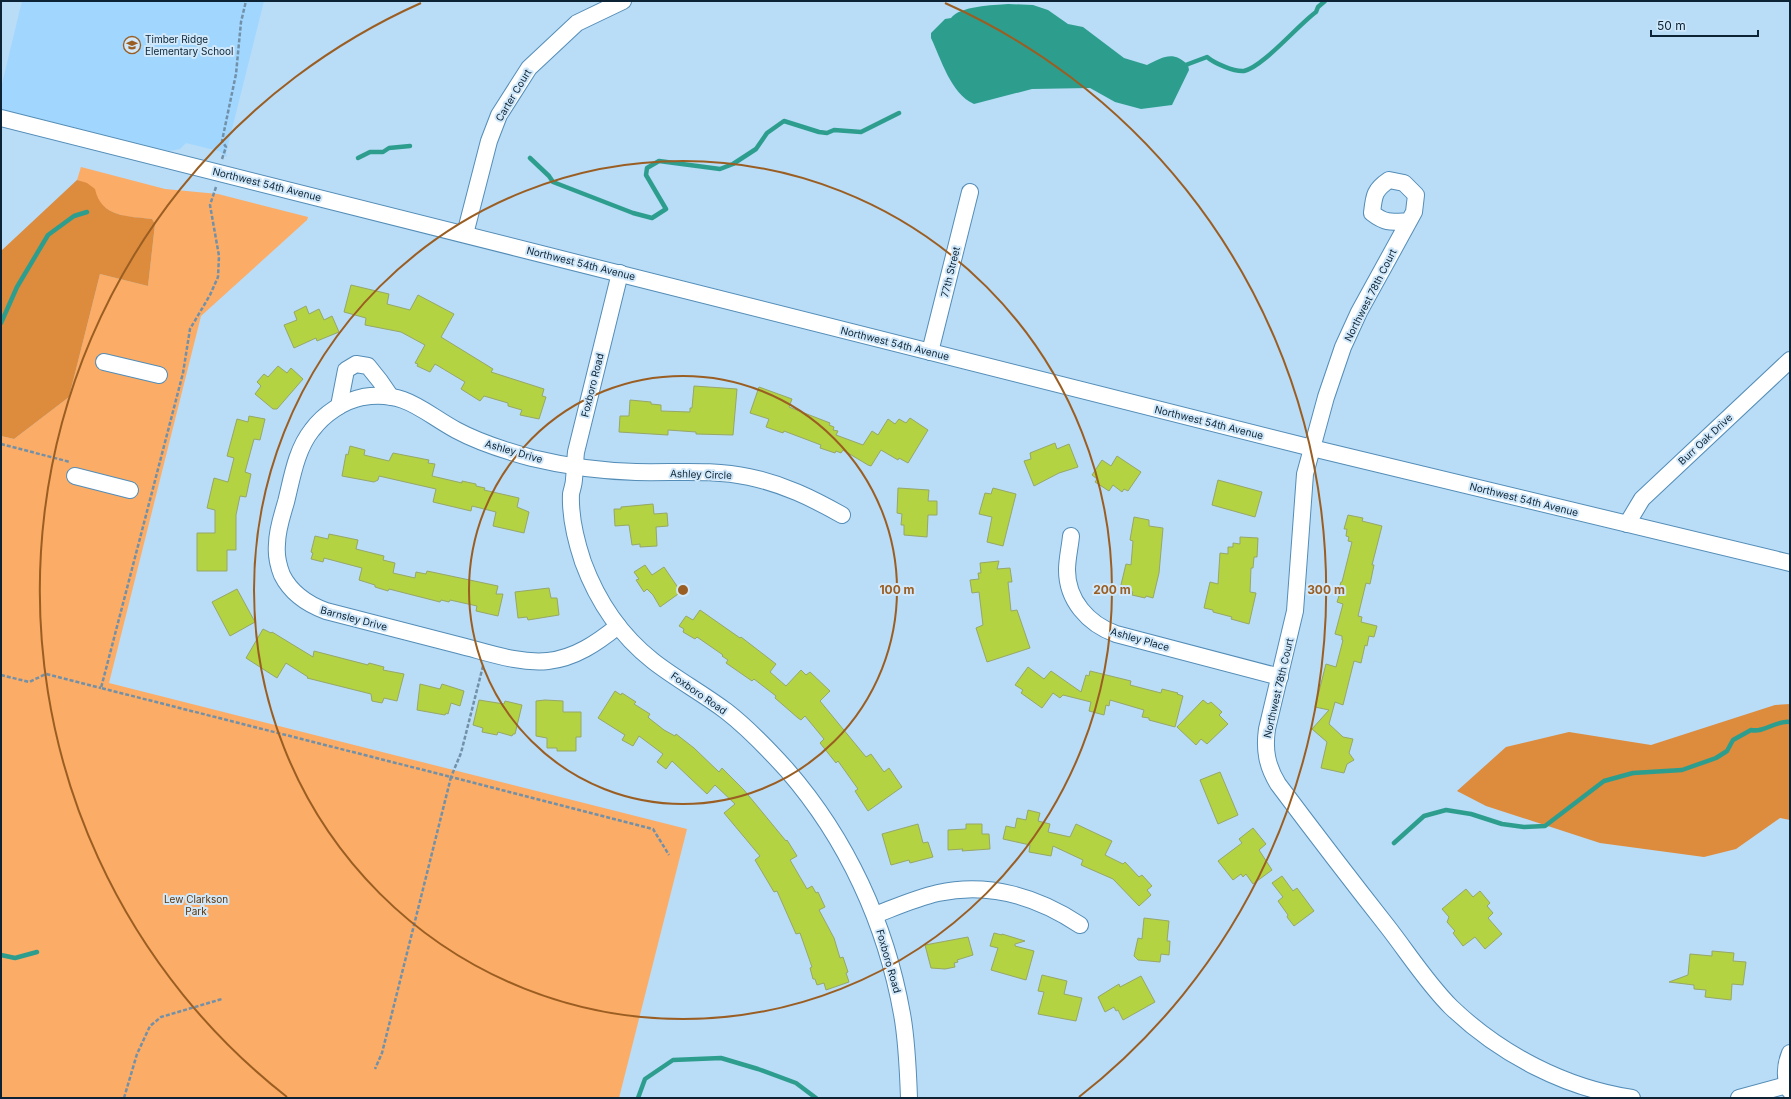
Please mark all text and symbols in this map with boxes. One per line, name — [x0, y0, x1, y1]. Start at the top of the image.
scale bar — [1651, 12, 1758, 38]
text: 50 m — [1657, 18, 1686, 33]
place label: Timber Ridge Elementary School — [145, 33, 234, 57]
school or university icon: Timber Ridge Elementary School — [122, 35, 142, 55]
street label: Carter Court — [493, 66, 534, 123]
street label: Northwest 54th Avenue — [211, 165, 323, 203]
street label: Northwest 54th Avenue — [525, 244, 637, 282]
street label: 77th Street — [938, 245, 962, 299]
street label: Northwest 78th Court — [1342, 246, 1399, 343]
street label: Northwest 54th Avenue — [839, 324, 951, 362]
street label: Foxboro Road — [578, 352, 606, 418]
street label: Northwest 54th Avenue — [1153, 403, 1265, 441]
street label: Burr Oak Drive — [1676, 411, 1735, 467]
street label: Ashley Drive — [484, 437, 544, 465]
street label: Ashley Circle — [670, 467, 732, 481]
street label: Northwest 54th Avenue — [1468, 480, 1580, 518]
text: 100 m — [879, 582, 915, 597]
text: 200 m — [1093, 582, 1131, 597]
text: 300 m — [1307, 582, 1345, 597]
centre of rings — [676, 583, 690, 597]
street label: Barnsley Drive — [319, 603, 389, 633]
street label: Ashley Place — [1109, 625, 1171, 653]
street label: Northwest 78th Court — [1261, 636, 1295, 739]
street label: Foxboro Road — [669, 669, 729, 717]
park label: Lew Clarkson Park — [164, 893, 228, 917]
street label: Foxboro Road — [874, 928, 904, 994]

